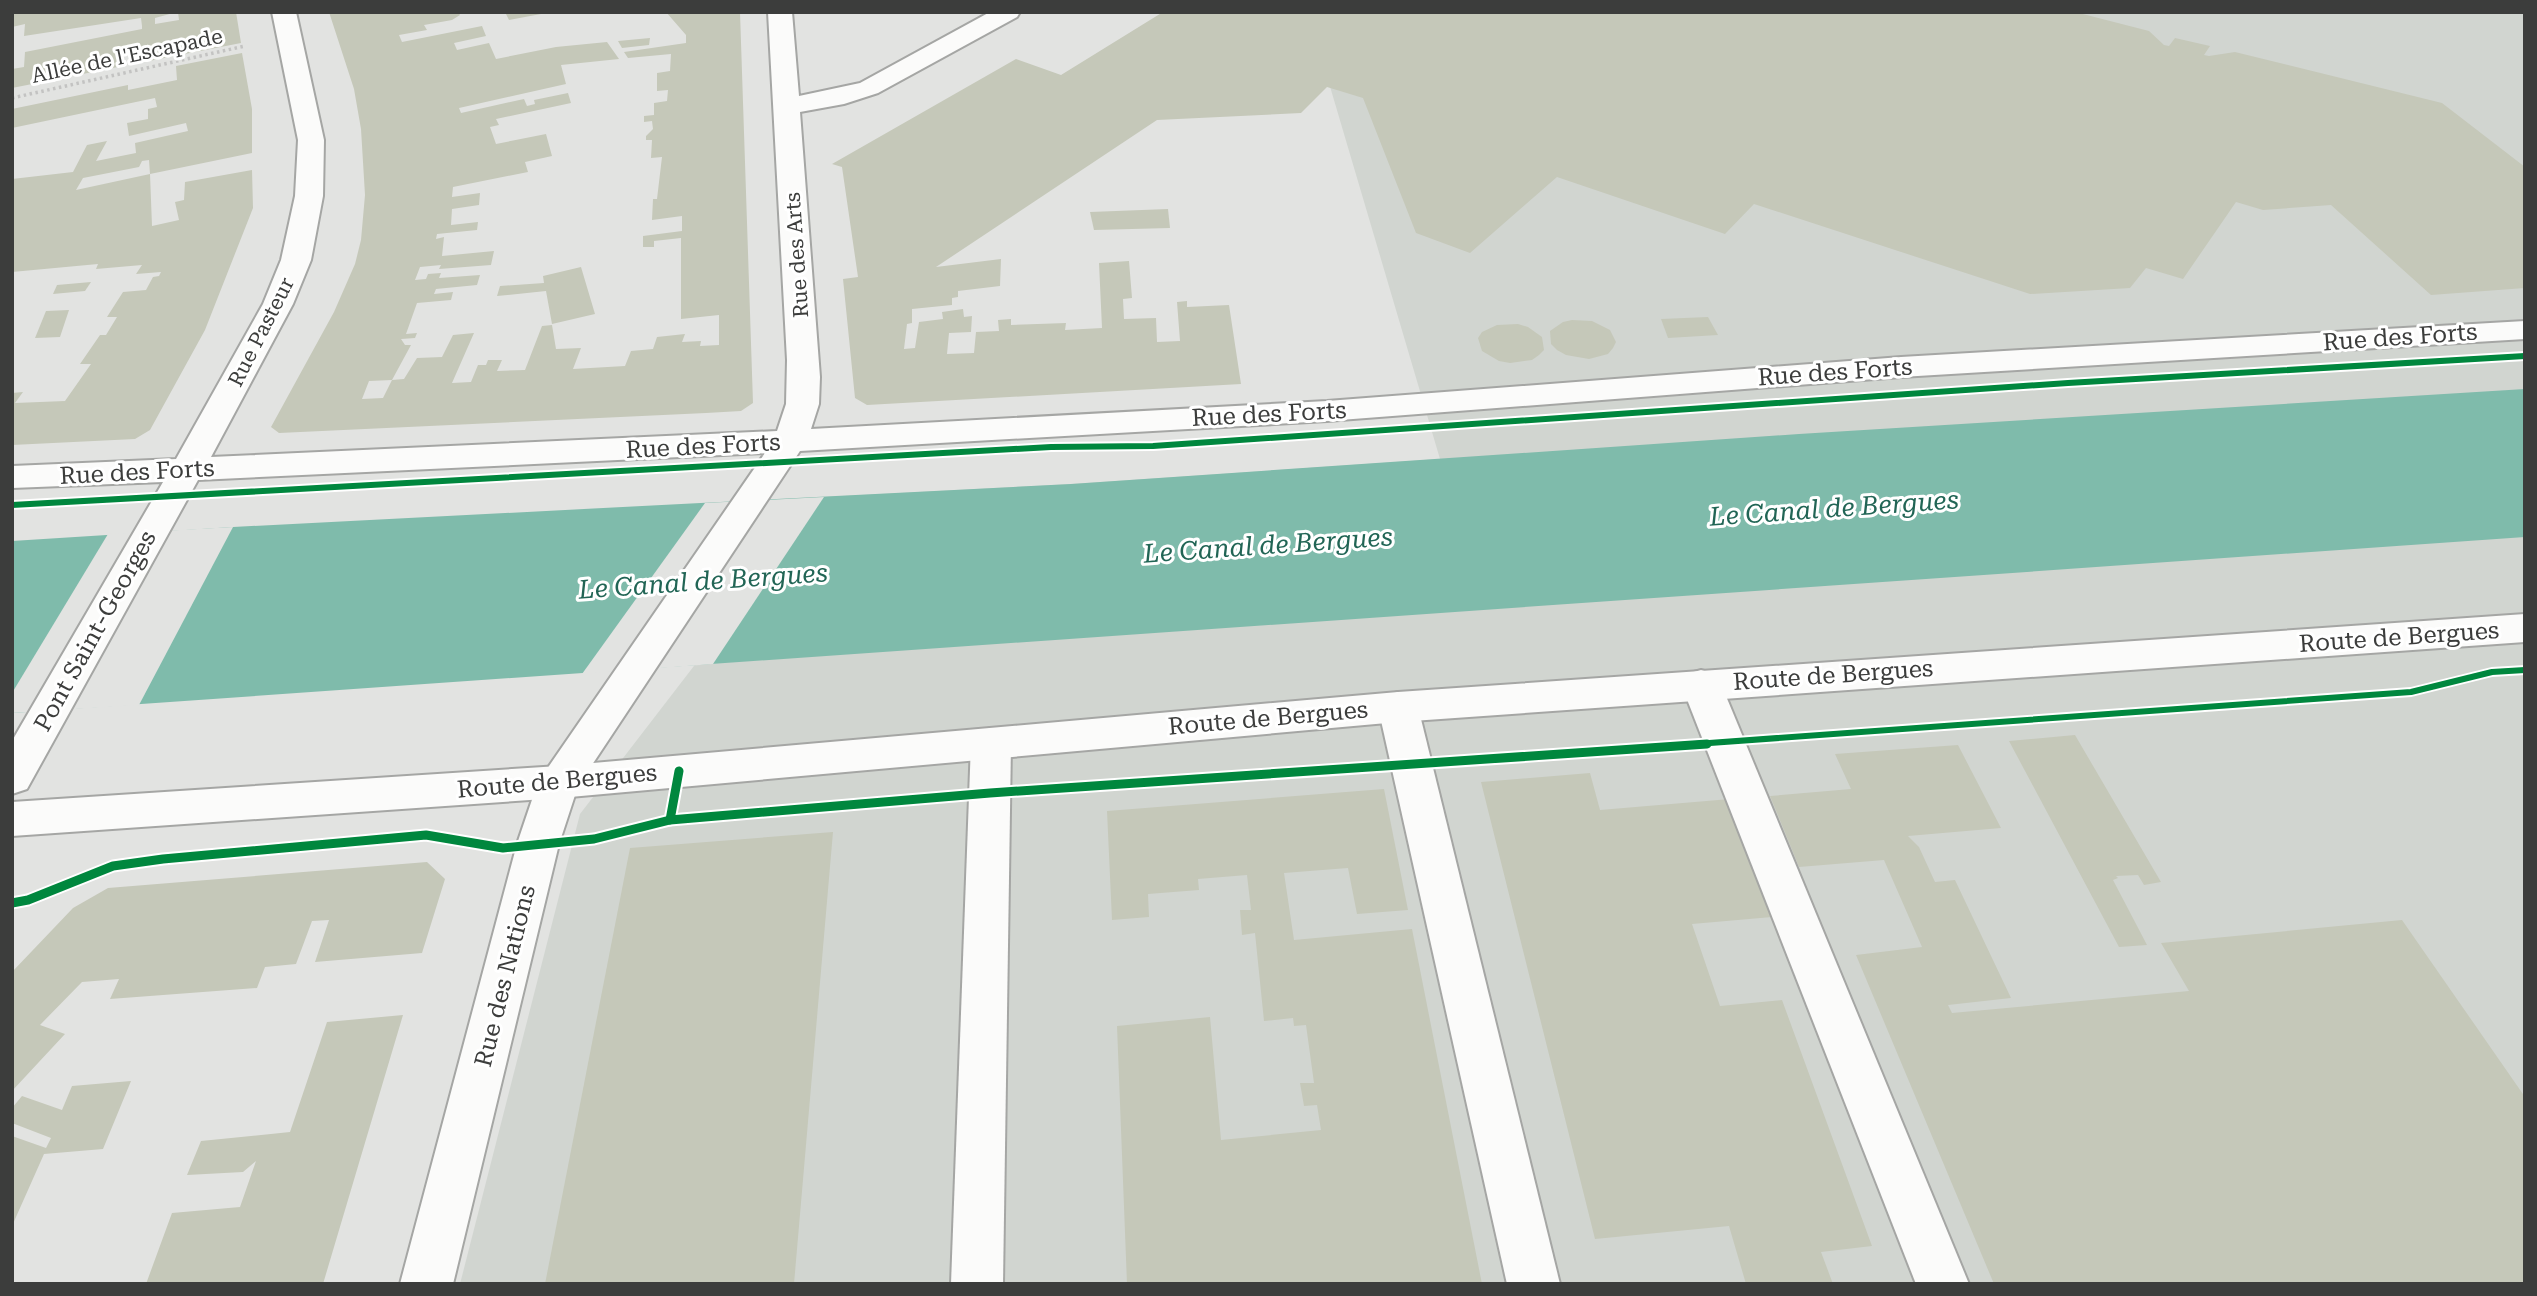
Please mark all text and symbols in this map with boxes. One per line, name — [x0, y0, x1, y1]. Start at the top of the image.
street label: Allée de l'Escapade — [29, 24, 225, 88]
street label: Rue des Arts — [781, 191, 813, 319]
street label: Rue Pasteur — [223, 273, 299, 391]
street label: Rue des Forts — [2322, 318, 2478, 356]
street label: Rue des Forts — [1757, 353, 1913, 391]
street label: Rue des Forts — [1191, 396, 1347, 432]
street label: Rue des Forts — [625, 428, 781, 464]
street label: Rue des Forts — [59, 454, 215, 490]
water label: Le Canal de Bergues — [1707, 484, 1960, 532]
water label: Le Canal de Bergues — [1141, 521, 1394, 569]
street label: Pont Saint-Georges — [28, 526, 162, 736]
water label: Le Canal de Bergues — [576, 557, 829, 605]
street label: Route de Bergues — [2298, 616, 2500, 658]
street label: Route de Bergues — [1732, 654, 1934, 696]
street label: Route de Bergues — [1167, 695, 1369, 741]
street label: Route de Bergues — [456, 758, 658, 804]
street label: Rue des Nations — [469, 882, 541, 1070]

